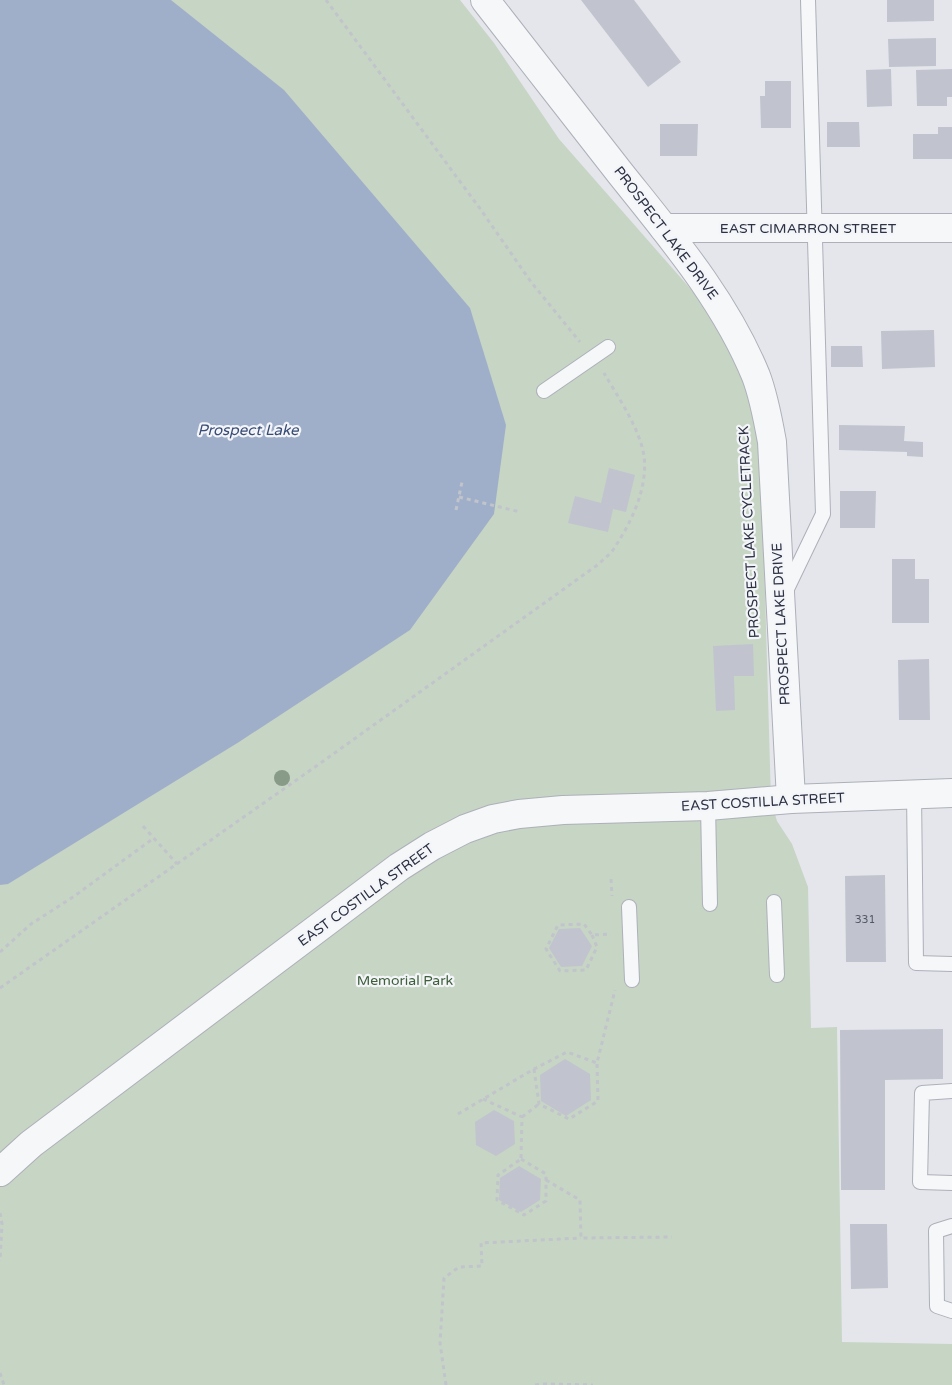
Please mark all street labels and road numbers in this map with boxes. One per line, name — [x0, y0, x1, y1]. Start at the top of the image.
street label: PROSPECT LAKE DRIVE — [610, 163, 722, 303]
street label: EAST CIMARRON STREET — [720, 220, 897, 237]
street label: PROSPECT LAKE CYCLETRACK — [735, 425, 763, 639]
street label: PROSPECT LAKE DRIVE — [768, 542, 794, 706]
street label: EAST COSTILLA STREET — [681, 789, 846, 815]
street label: EAST COSTILLA STREET — [295, 840, 438, 950]

